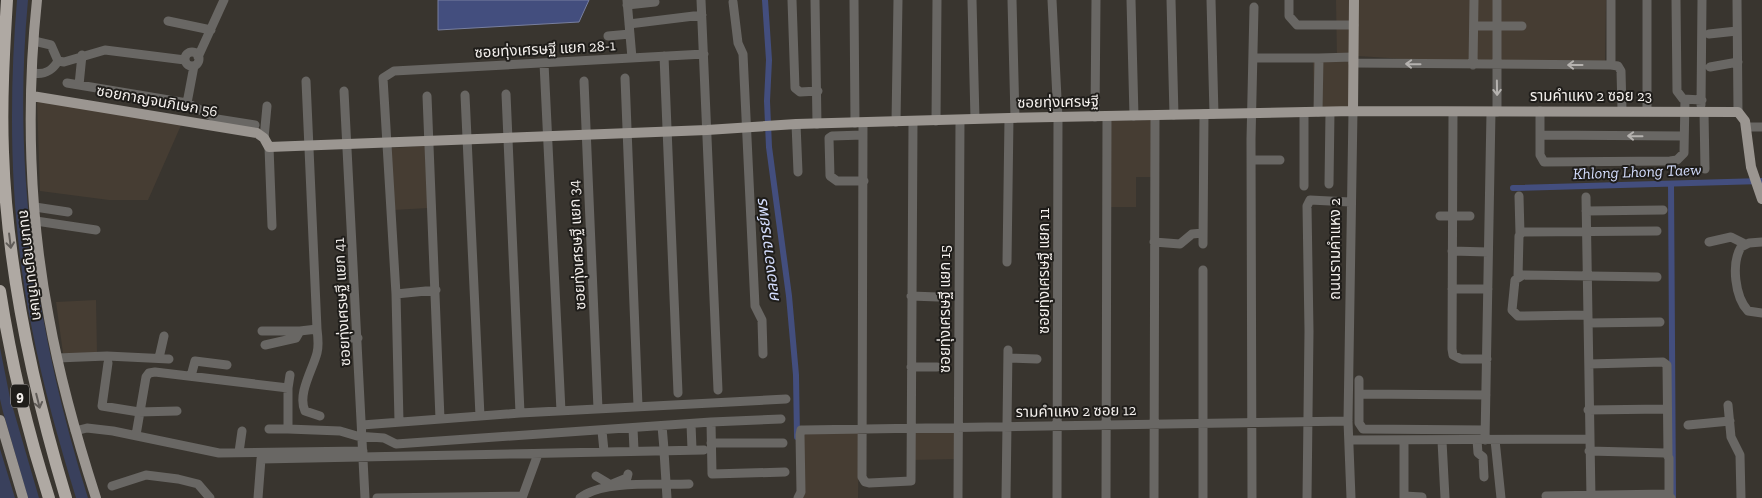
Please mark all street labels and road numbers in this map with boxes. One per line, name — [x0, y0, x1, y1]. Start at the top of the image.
street label: ซอยทุ่งเศรษฐี แยก 28-1 — [474, 36, 616, 62]
street label: ซอยกาญจนภิเษก 56 — [95, 81, 219, 121]
street label: รามคำแหง 2 ซอย 23 — [1530, 87, 1652, 105]
street label: ซอยทุ่งเศรษฐี — [1017, 92, 1099, 112]
street label: ซอยทุ่งเศรษฐี แยก 34 — [565, 180, 589, 310]
street label: ถนนรามคำแหง 2 — [1326, 198, 1344, 300]
street label: ซอยทุ่งเศรษฐี แยก 11 — [1035, 208, 1053, 334]
street label: ถนนกาญจนาภิเษก — [15, 209, 47, 321]
street label: ซอยทุ่งเศรษฐี แยก 41 — [330, 237, 354, 367]
street label: ซอยทุ่งเศรษฐี แยก 15 — [936, 245, 954, 373]
road number: 9 — [11, 384, 29, 408]
street label: รามคำแหง 2 ซอย 12 — [1016, 401, 1137, 421]

